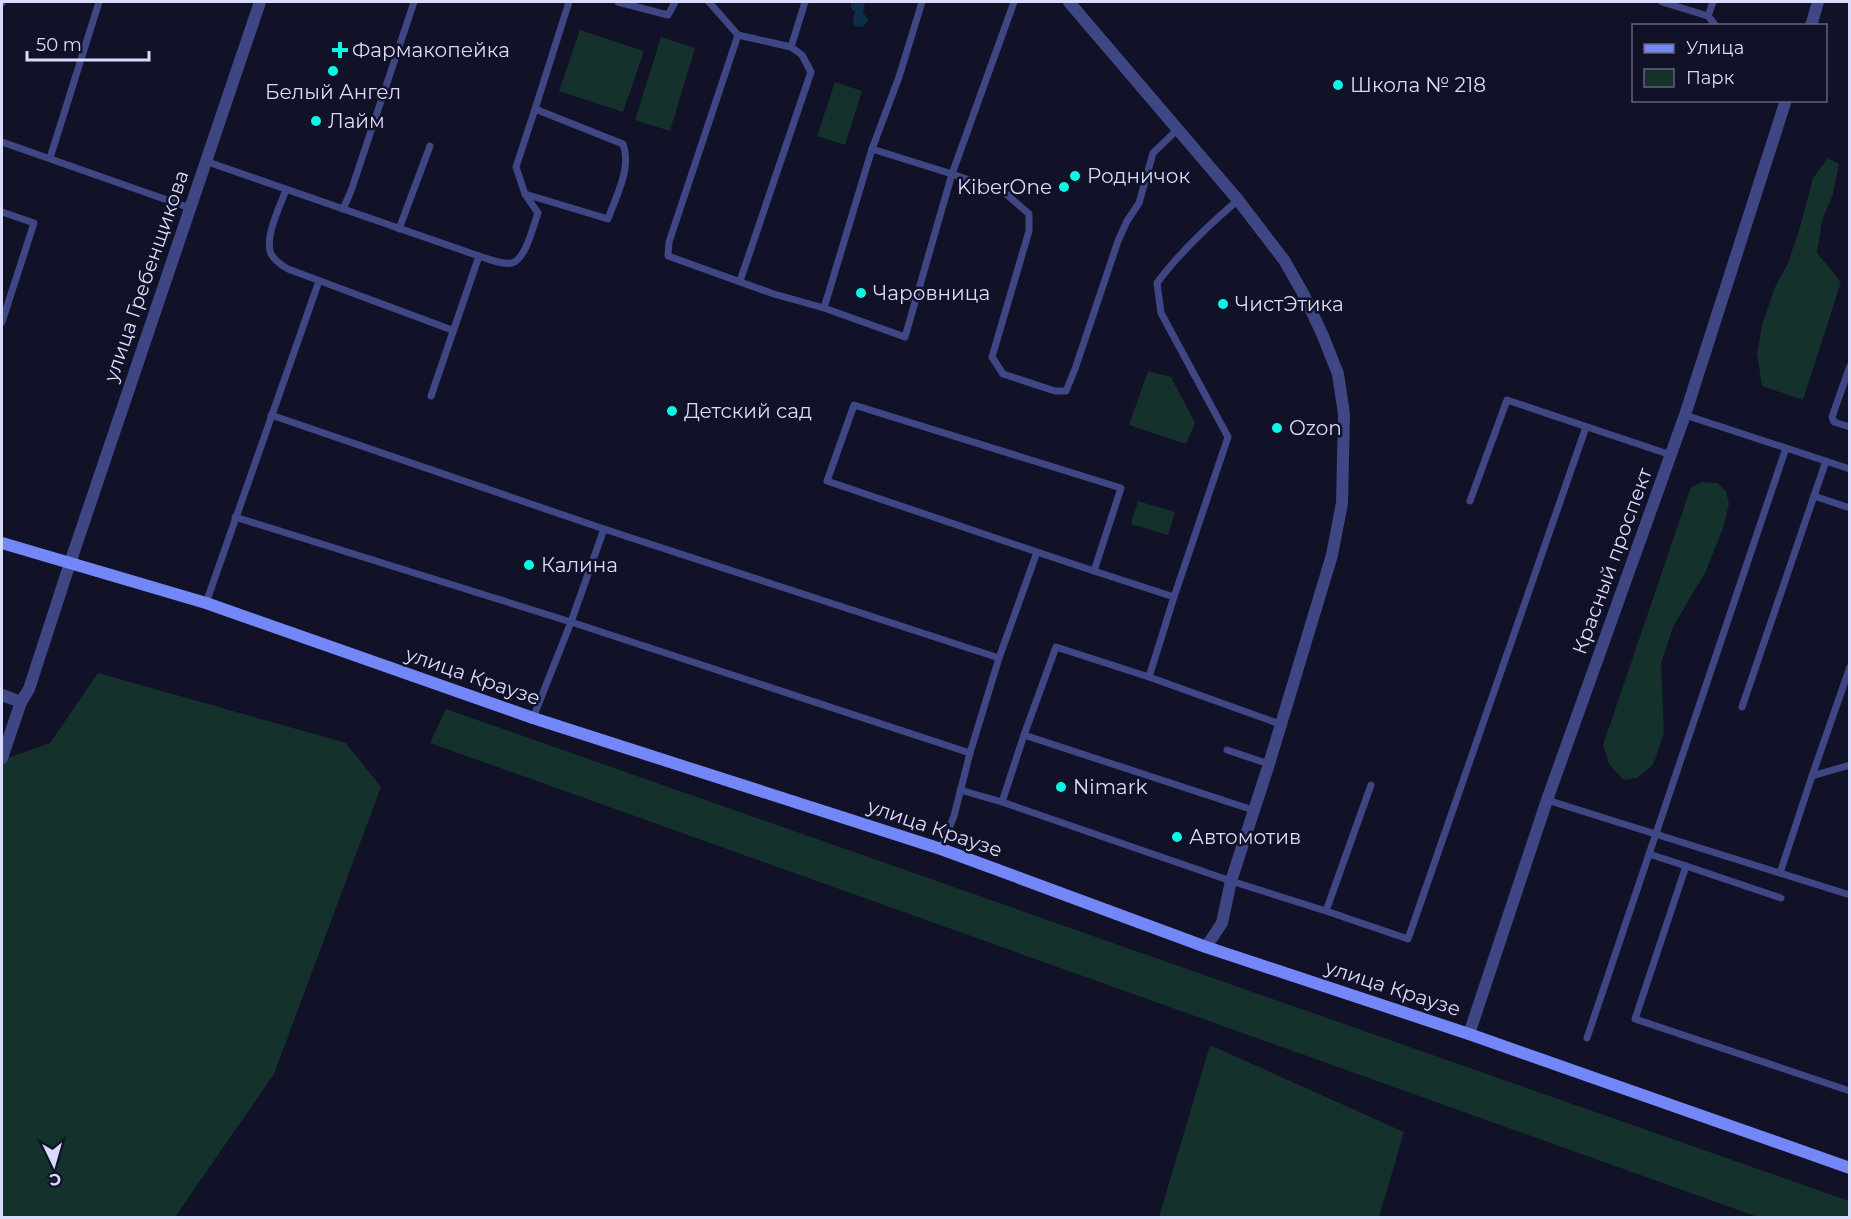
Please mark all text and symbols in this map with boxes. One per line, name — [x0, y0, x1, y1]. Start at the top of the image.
scale bar — [27, 24, 148, 62]
legend — [1632, 24, 1827, 102]
text: 50 m — [36, 34, 82, 56]
text: Улица — [1686, 37, 1744, 59]
place label: Фармакопейка — [352, 38, 510, 62]
marker: Фармакопейка — [333, 43, 347, 57]
marker: Белый Ангел — [326, 64, 340, 78]
text: Парк — [1686, 67, 1735, 89]
place label: Школа № 218 — [1350, 73, 1486, 97]
marker: Школа № 218 — [1331, 78, 1345, 92]
place label: Белый Ангел — [265, 80, 401, 104]
place label: Лайм — [328, 109, 385, 133]
marker: Лайм — [309, 114, 323, 128]
place label: Родничок — [1087, 164, 1191, 188]
street label: улица Гребенщикова — [98, 167, 193, 386]
marker: Родничок — [1068, 169, 1082, 183]
place label: KiberOne — [957, 175, 1052, 199]
marker: KiberOne — [1057, 180, 1071, 194]
place label: Чаровница — [873, 281, 990, 305]
marker: Чаровница — [854, 286, 868, 300]
place label: ЧистЭтика — [1235, 292, 1344, 316]
marker: ЧистЭтика — [1216, 297, 1230, 311]
place label: Детский сад — [684, 399, 812, 423]
marker: Детский сад — [665, 404, 679, 418]
place label: Ozon — [1289, 416, 1342, 440]
marker: Ozon — [1270, 421, 1284, 435]
street label: Красный проспект — [1567, 464, 1657, 657]
place label: Калина — [541, 553, 618, 577]
marker: Калина — [522, 558, 536, 572]
street label: улица Краузе — [401, 641, 544, 710]
place label: Nimark — [1073, 775, 1148, 799]
marker: Nimark — [1054, 780, 1068, 794]
street label: улица Краузе — [863, 793, 1006, 862]
place label: Автомотив — [1189, 825, 1301, 849]
marker: Автомотив — [1170, 830, 1184, 844]
street label: улица Краузе — [1321, 954, 1464, 1021]
north arrow — [24, 1135, 84, 1195]
text: С — [48, 1169, 62, 1189]

